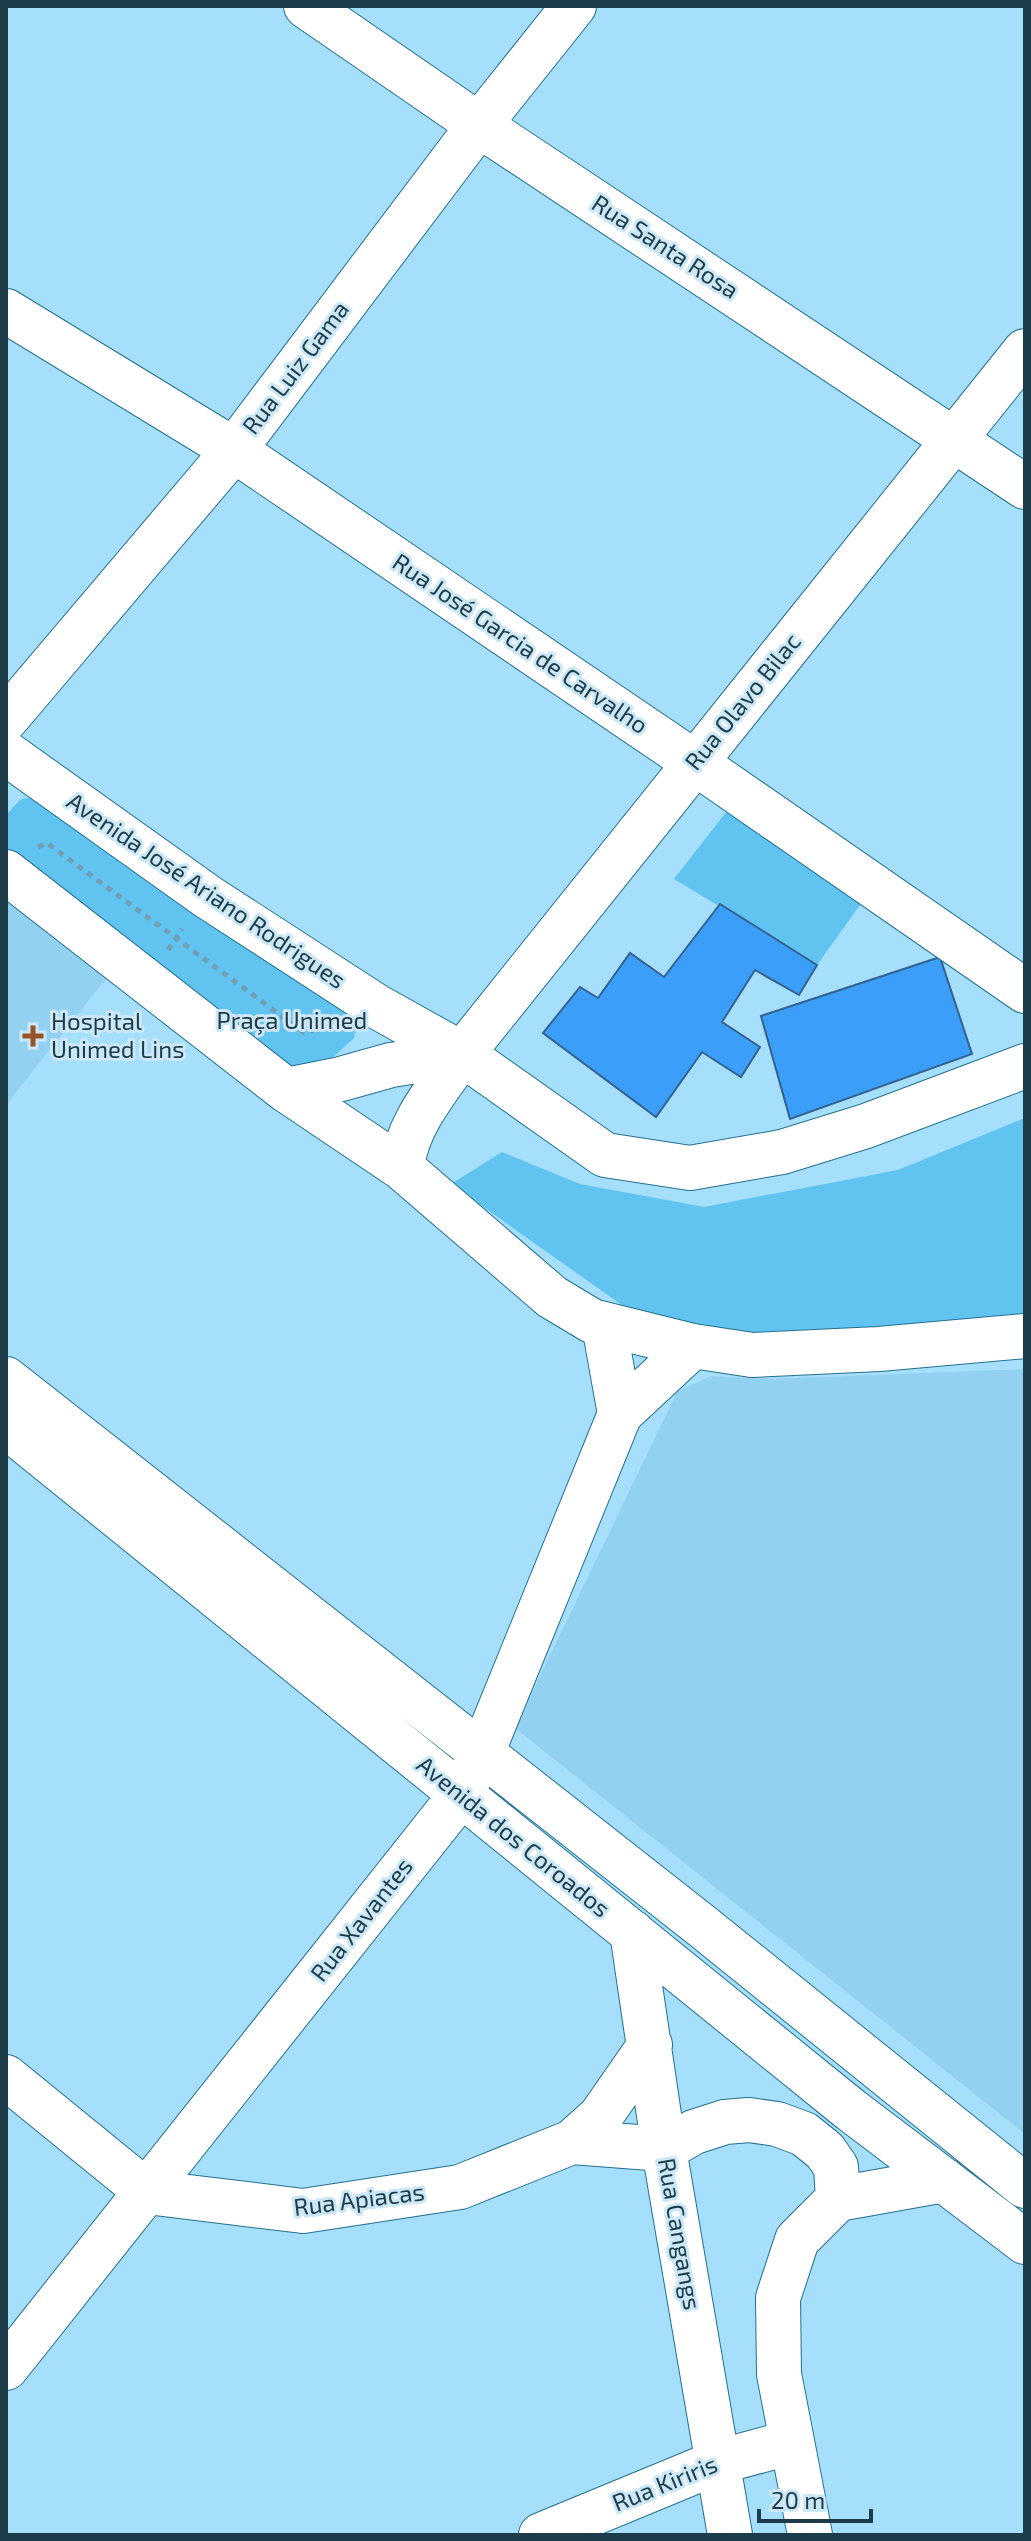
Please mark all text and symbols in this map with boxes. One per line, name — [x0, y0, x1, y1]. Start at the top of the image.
street label: Rua Santa Rosa — [587, 188, 745, 304]
street label: Rua Luiz Gama — [235, 295, 354, 439]
street label: Rua José Garcia de Carvalho — [388, 546, 654, 739]
street label: Rua Olavo Bilac — [678, 627, 806, 775]
street label: Avenida José Ariano Rodrigues — [62, 786, 352, 994]
park label: Praça Unimed — [217, 1005, 367, 1035]
place label: Hospital Unimed Lins — [51, 1006, 184, 1063]
marker: Hospital Unimed Lins — [22, 1025, 44, 1047]
street label: Avenida dos Coroados — [412, 1749, 616, 1923]
street label: Rua Xavantes — [304, 1852, 418, 1987]
street label: Rua Cangangs — [653, 2155, 708, 2312]
street label: Rua Apiacas — [292, 2176, 426, 2221]
street label: Rua Kiriris — [608, 2448, 721, 2517]
scale bar — [759, 2473, 871, 2523]
text: 20 m — [771, 2485, 825, 2514]

